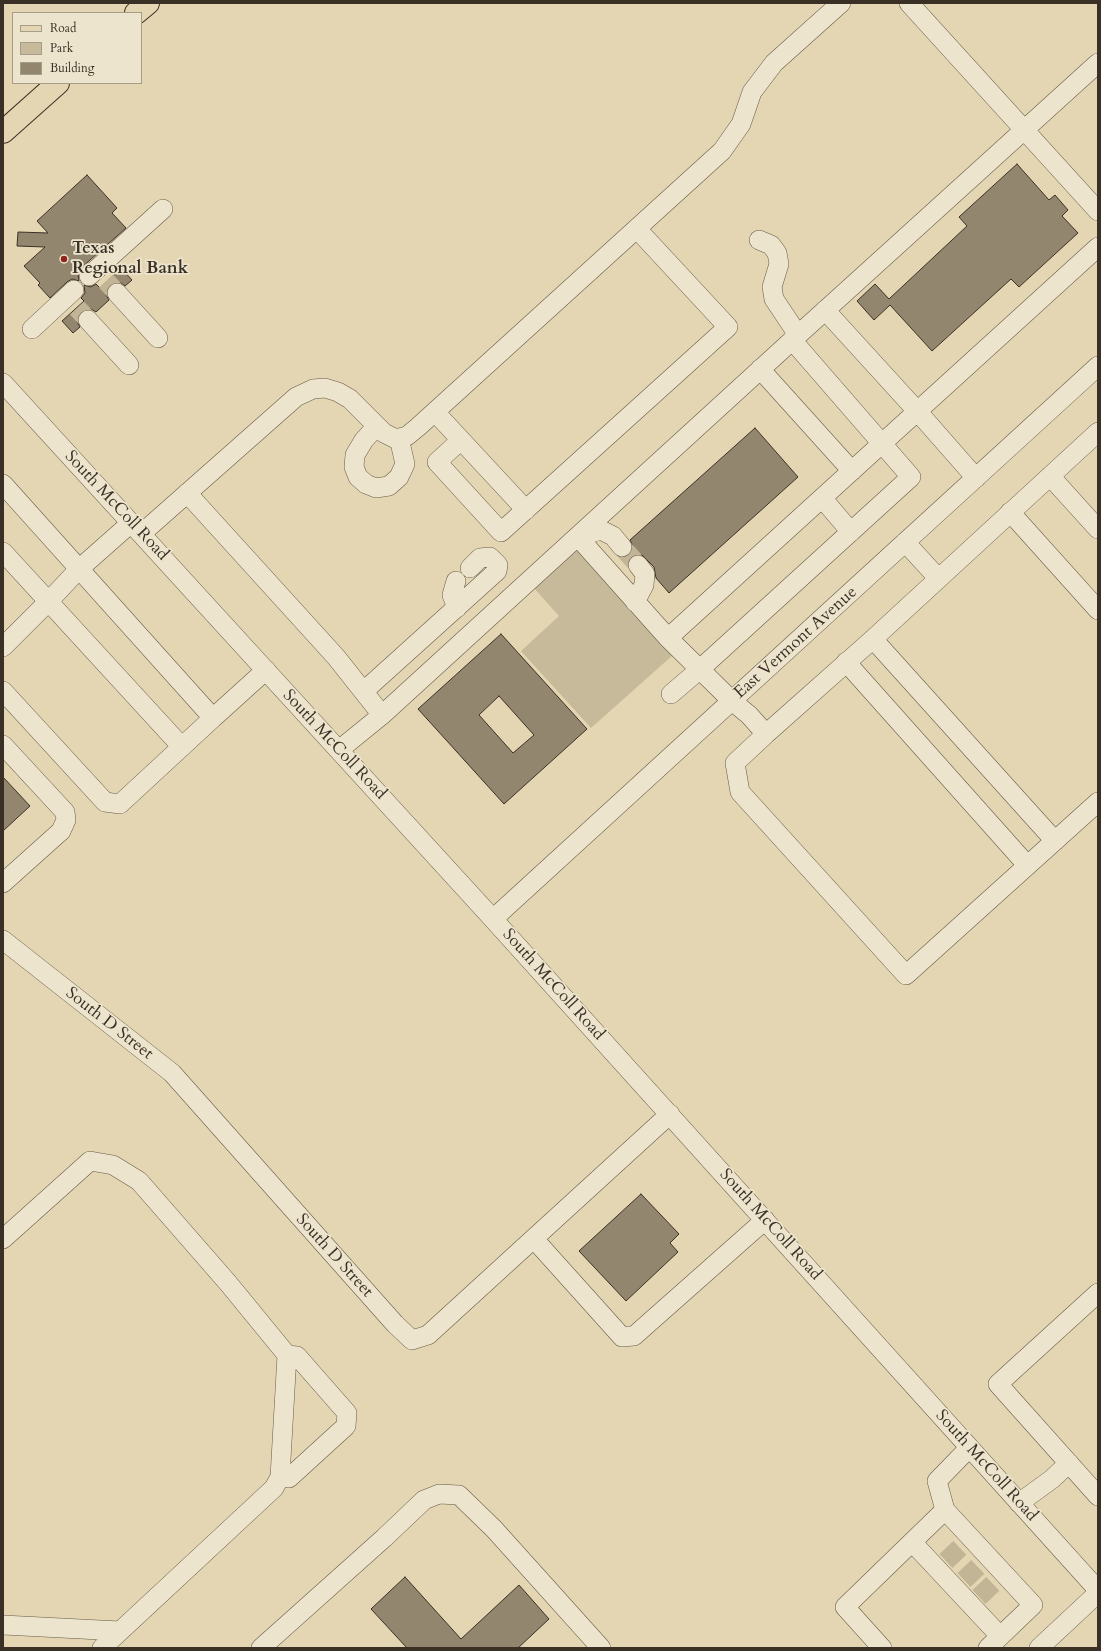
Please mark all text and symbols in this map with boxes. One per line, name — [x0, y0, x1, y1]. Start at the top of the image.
legend — [12, 12, 142, 84]
text: Road — [50, 20, 76, 36]
text: Park — [50, 40, 73, 56]
text: Building — [50, 60, 94, 76]
place label: Texas Regional Bank — [72, 239, 188, 279]
marker: Texas Regional Bank — [59, 254, 69, 264]
street label: South McColl Road — [60, 447, 172, 565]
street label: East Vermont Avenue — [730, 583, 862, 703]
street label: South McColl Road — [278, 686, 390, 804]
street label: South McColl Road — [498, 925, 608, 1045]
street label: South D Street — [61, 983, 157, 1065]
street label: South McColl Road — [715, 1165, 825, 1285]
street label: South D Street — [291, 1210, 377, 1302]
street label: South McColl Road — [931, 1406, 1041, 1526]

